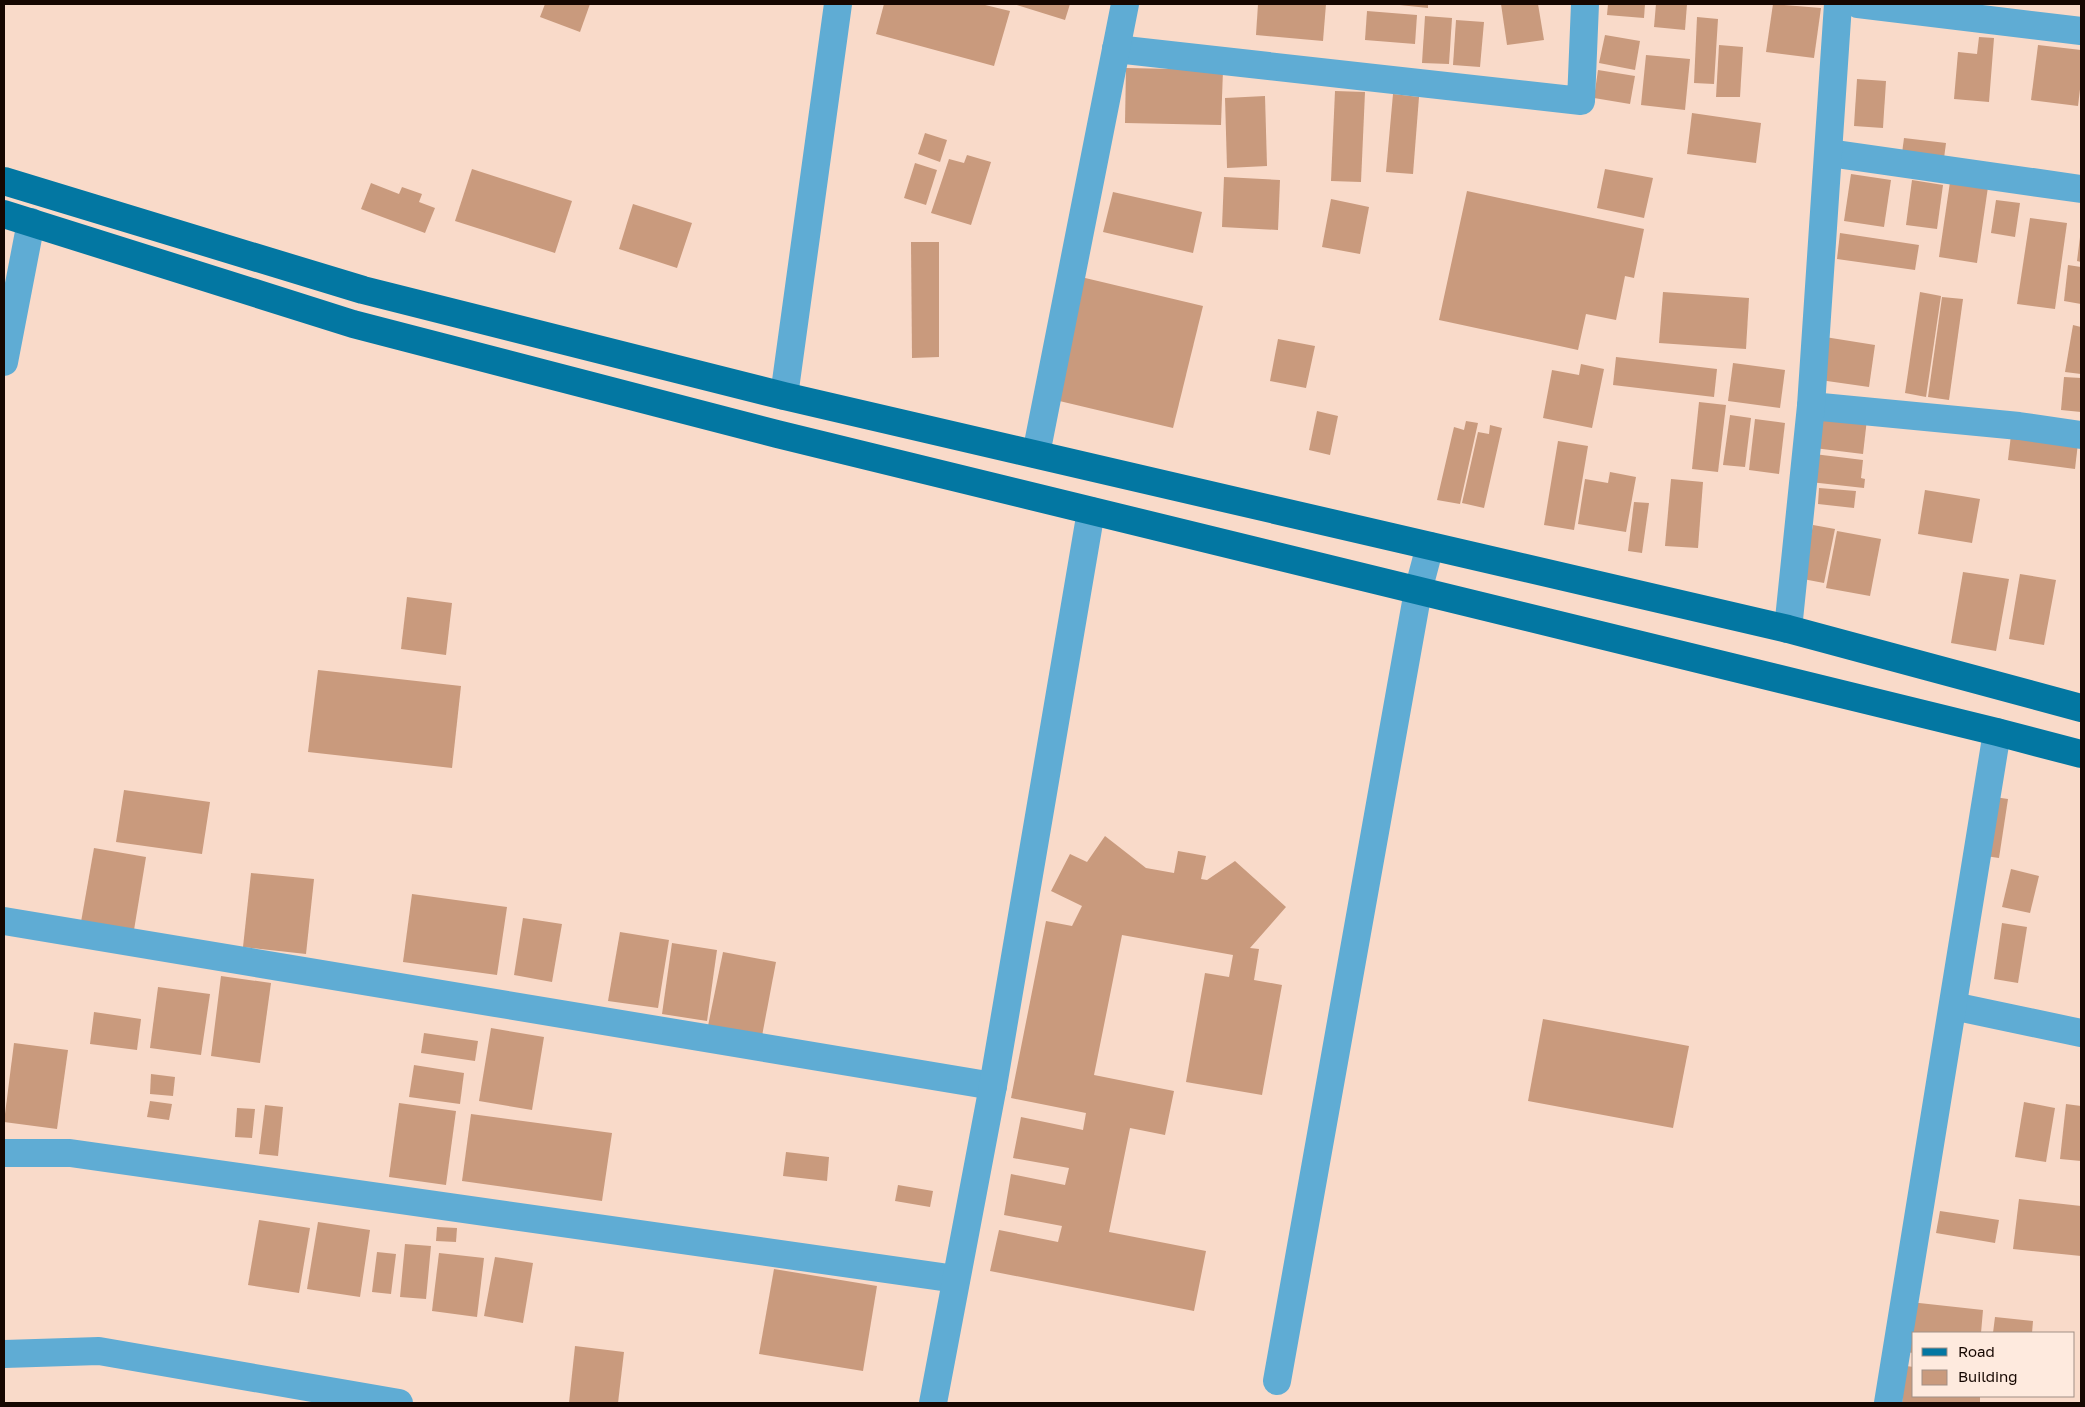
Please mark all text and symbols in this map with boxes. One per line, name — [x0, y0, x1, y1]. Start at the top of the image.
legend — [1912, 1332, 2075, 1397]
text: Road — [1958, 1342, 1995, 1360]
text: Building — [1958, 1367, 2018, 1385]

